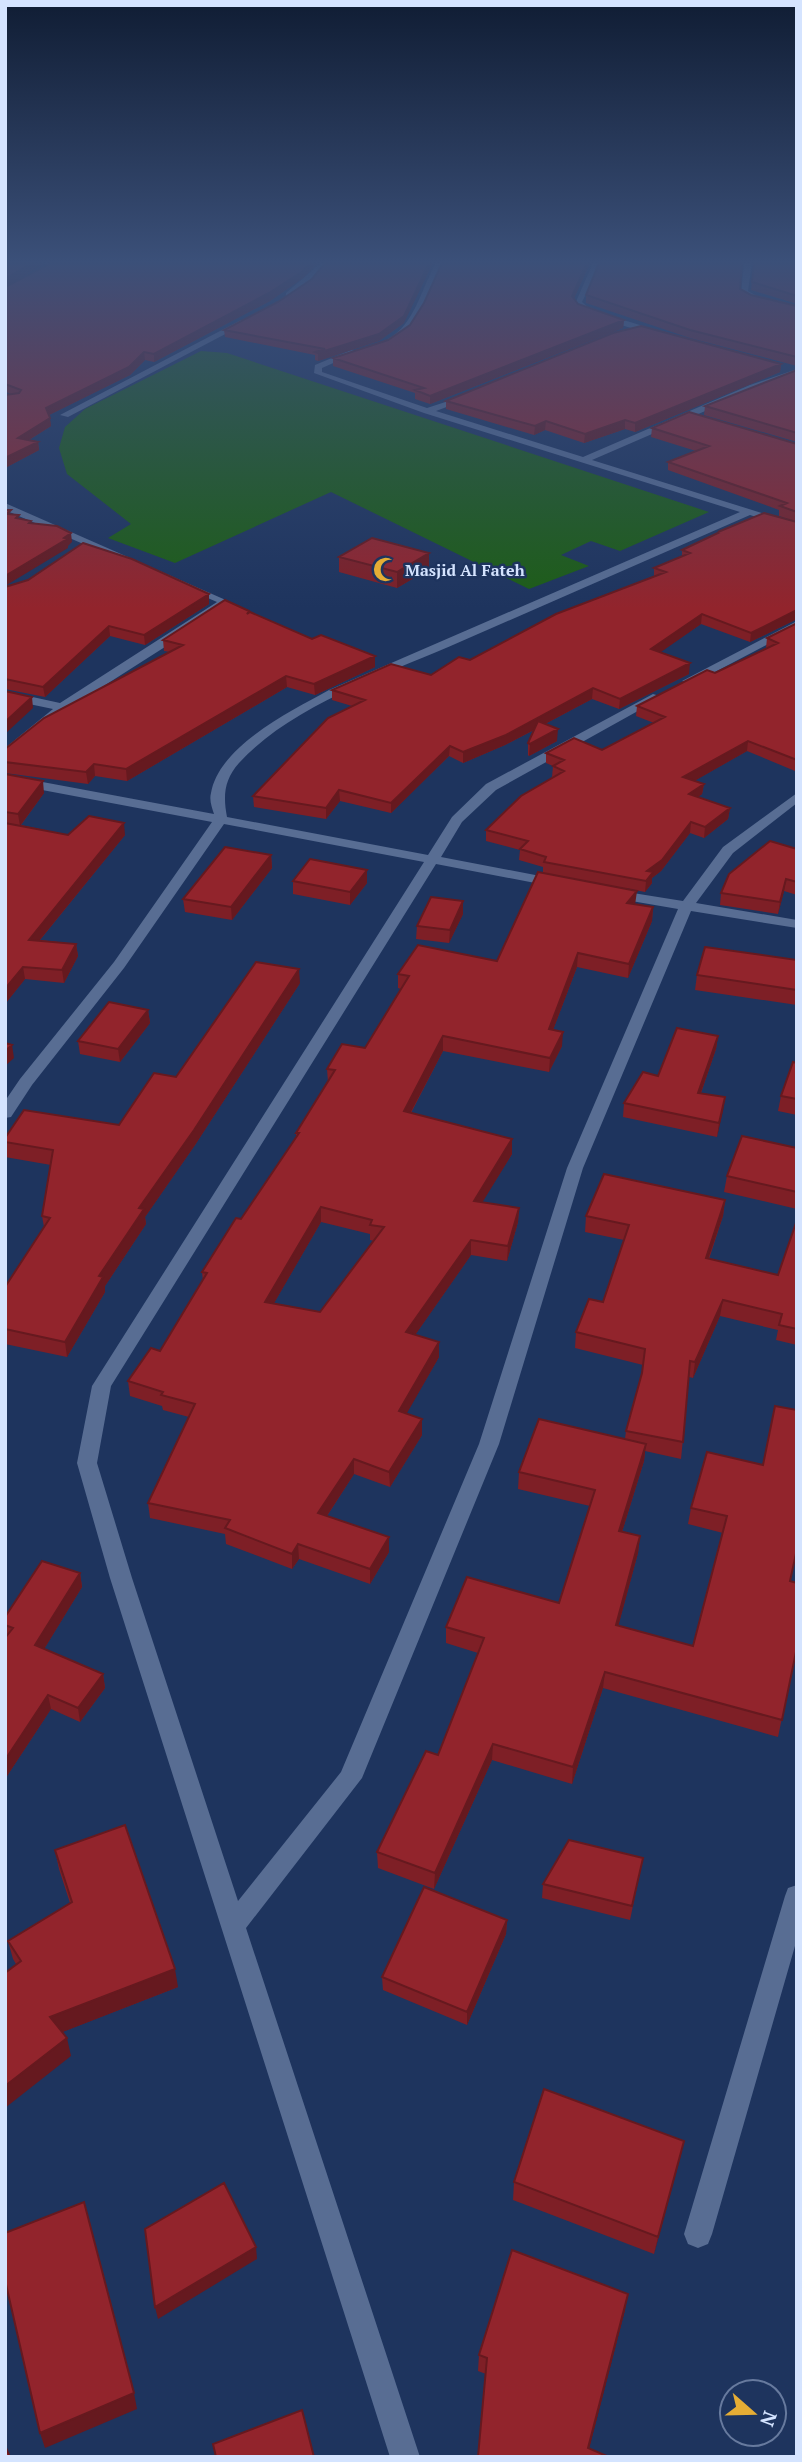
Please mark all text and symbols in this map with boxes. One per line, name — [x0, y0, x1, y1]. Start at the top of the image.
mosque icon: Masjid Al Fateh — [371, 556, 399, 584]
place label: Masjid Al Fateh — [405, 559, 526, 581]
north arrow — [718, 2378, 788, 2448]
text: N — [755, 2408, 784, 2431]

